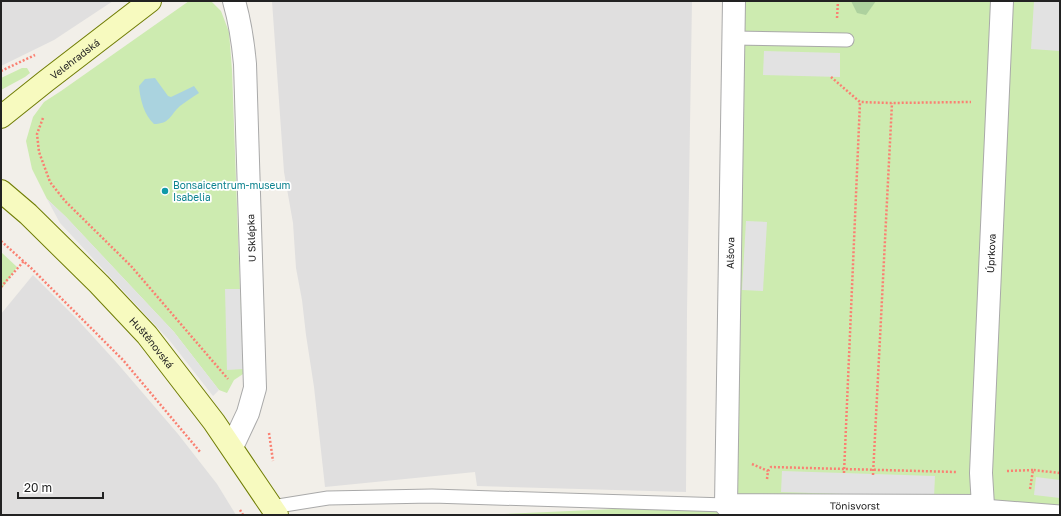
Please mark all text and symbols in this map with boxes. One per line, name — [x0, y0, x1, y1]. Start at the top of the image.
street label: Velehradská — [48, 36, 102, 82]
place label: Bonsaicentrum-museum Isabelia — [173, 179, 290, 203]
marker: Bonsaicentrum-museum Isabelia — [160, 186, 170, 196]
street label: U Sklépka — [244, 214, 258, 262]
street label: Úprkova — [984, 233, 998, 273]
street label: Alšova — [724, 237, 736, 269]
street label: Huštěnovská — [127, 314, 176, 371]
scale bar — [18, 474, 103, 500]
text: 20 m — [24, 480, 52, 495]
street label: Tönisvorst — [830, 499, 880, 512]

